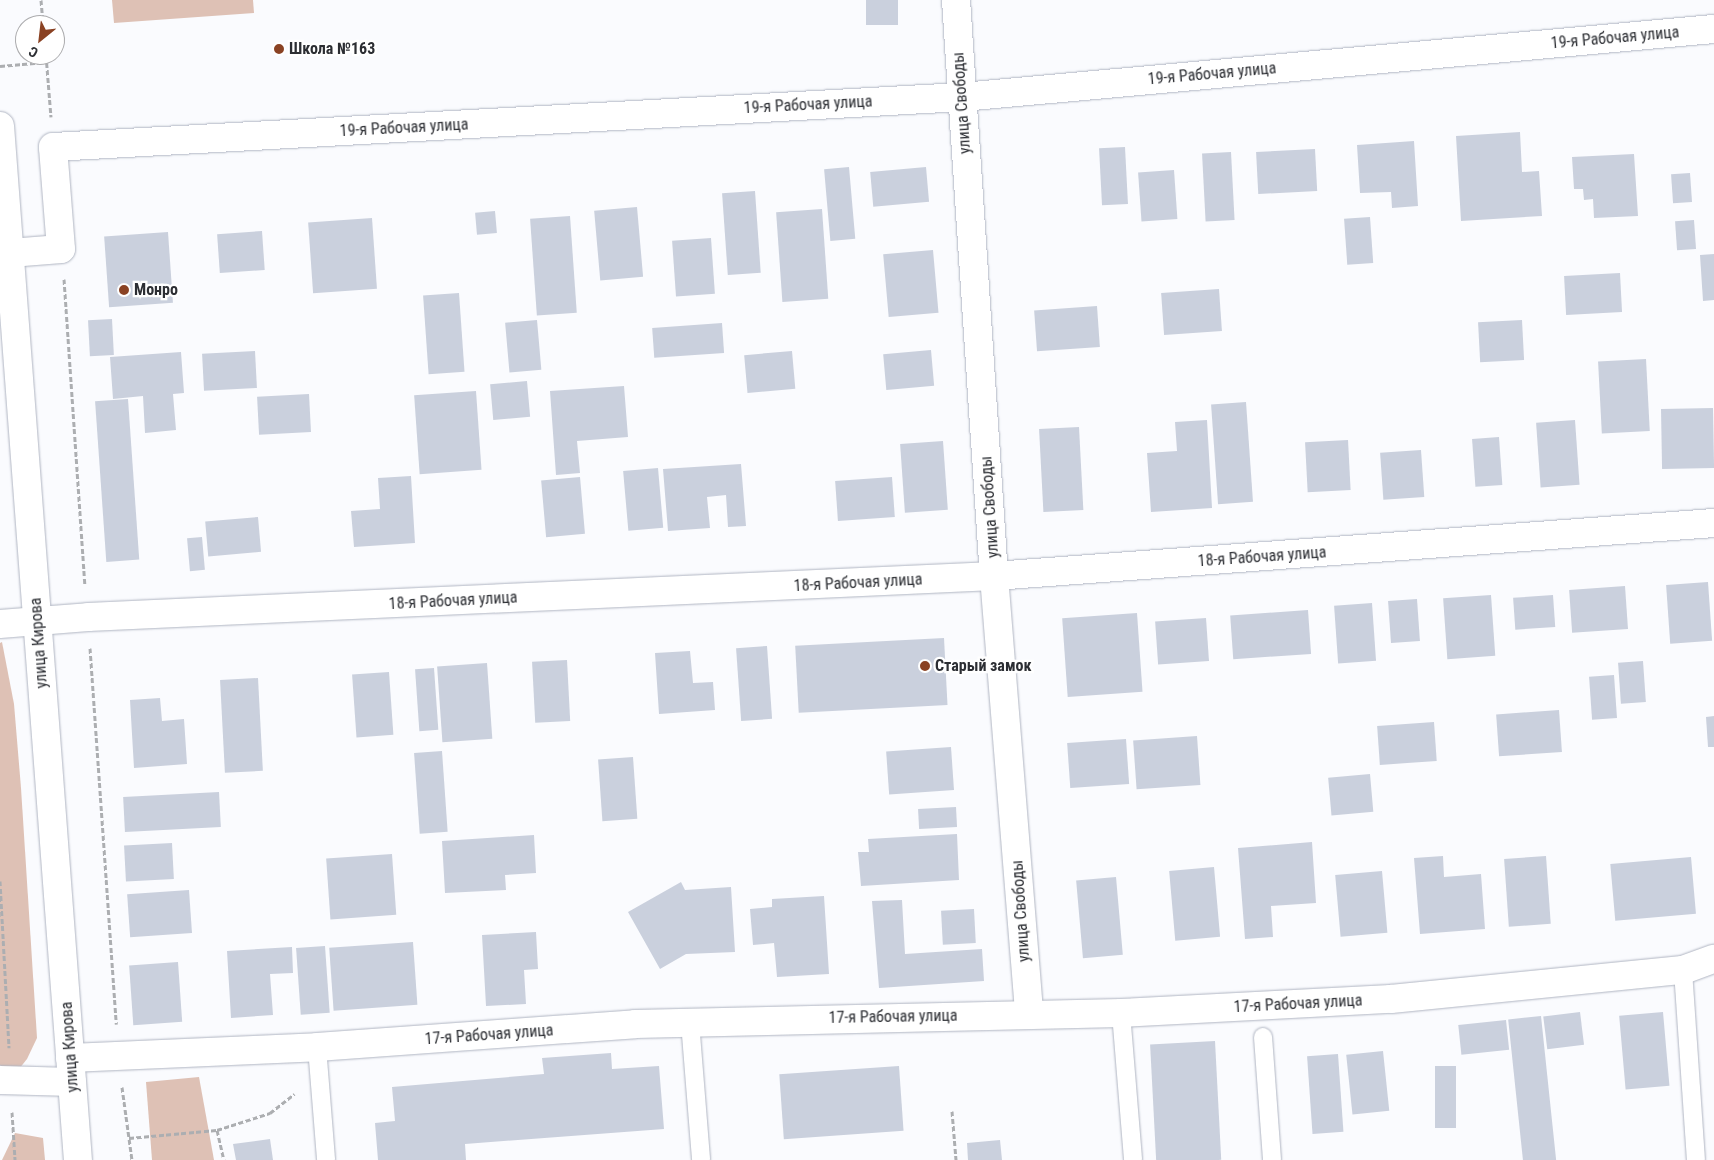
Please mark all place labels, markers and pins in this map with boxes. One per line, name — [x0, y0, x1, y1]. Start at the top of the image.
place label: Школа №163 — [289, 39, 375, 59]
marker: Школа №163 — [273, 43, 285, 55]
place label: Монро — [134, 280, 178, 300]
marker: Монро — [118, 284, 130, 296]
place label: Старый замок — [935, 656, 1032, 676]
marker: Старый замок — [919, 660, 931, 672]

